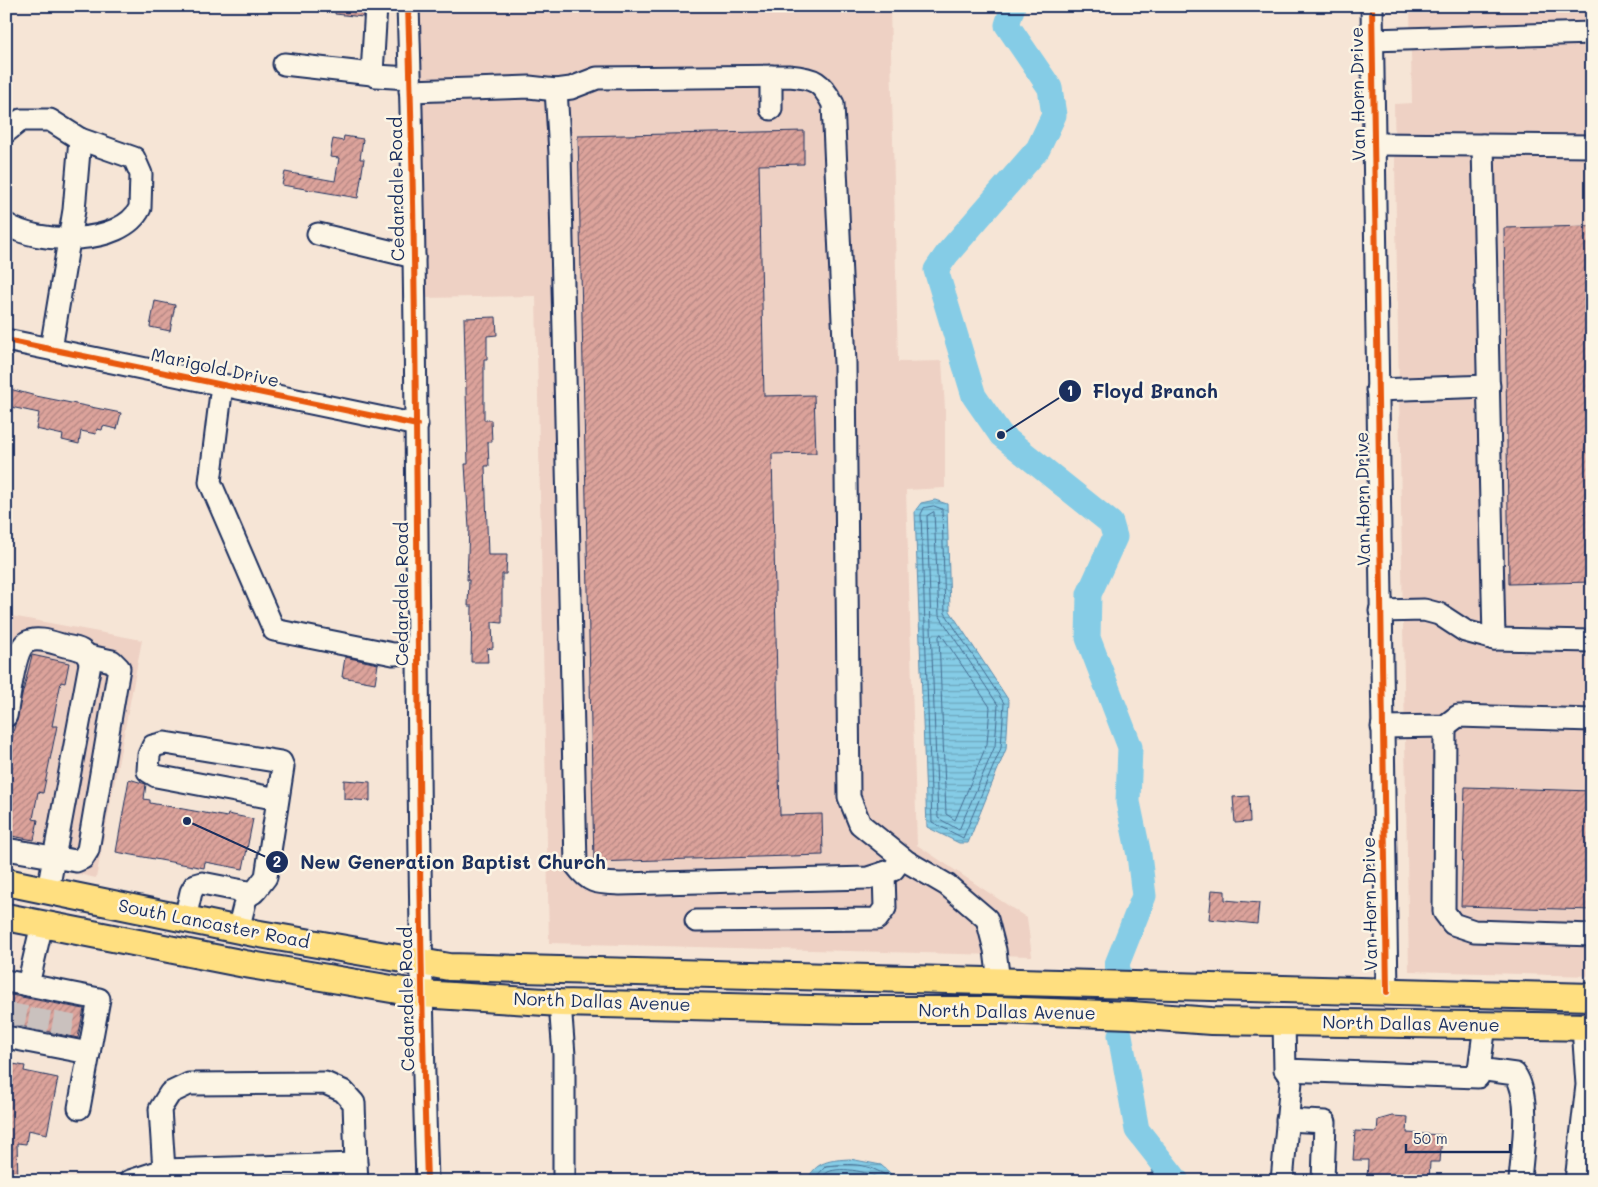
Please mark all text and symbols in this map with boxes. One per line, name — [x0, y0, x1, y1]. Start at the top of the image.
street label: Van Horn Drive — [1344, 27, 1370, 161]
street label: Cedardale Road — [383, 117, 409, 261]
street label: Marigold Drive — [149, 342, 282, 392]
callout: Floyd Branch — [1057, 374, 1228, 408]
text: Floyd Branch — [1092, 378, 1218, 403]
text: 1 — [1067, 380, 1073, 400]
street label: Van Horn Drive — [1349, 432, 1375, 566]
street label: Cedardale Road — [389, 522, 413, 666]
street label: Van Horn Drive — [1356, 837, 1382, 971]
callout: New Generation Baptist Church — [265, 845, 615, 879]
text: New Generation Baptist Church — [300, 849, 606, 874]
text: 2 — [273, 851, 281, 871]
street label: South Lancaster Road — [116, 893, 312, 953]
street label: Cedardale Road — [393, 927, 419, 1071]
street label: North Dallas Avenue — [513, 986, 691, 1016]
street label: North Dallas Avenue — [918, 997, 1096, 1025]
street label: North Dallas Avenue — [1322, 1009, 1500, 1037]
scale bar — [1406, 1122, 1509, 1154]
text: 50 m — [1413, 1128, 1448, 1148]

